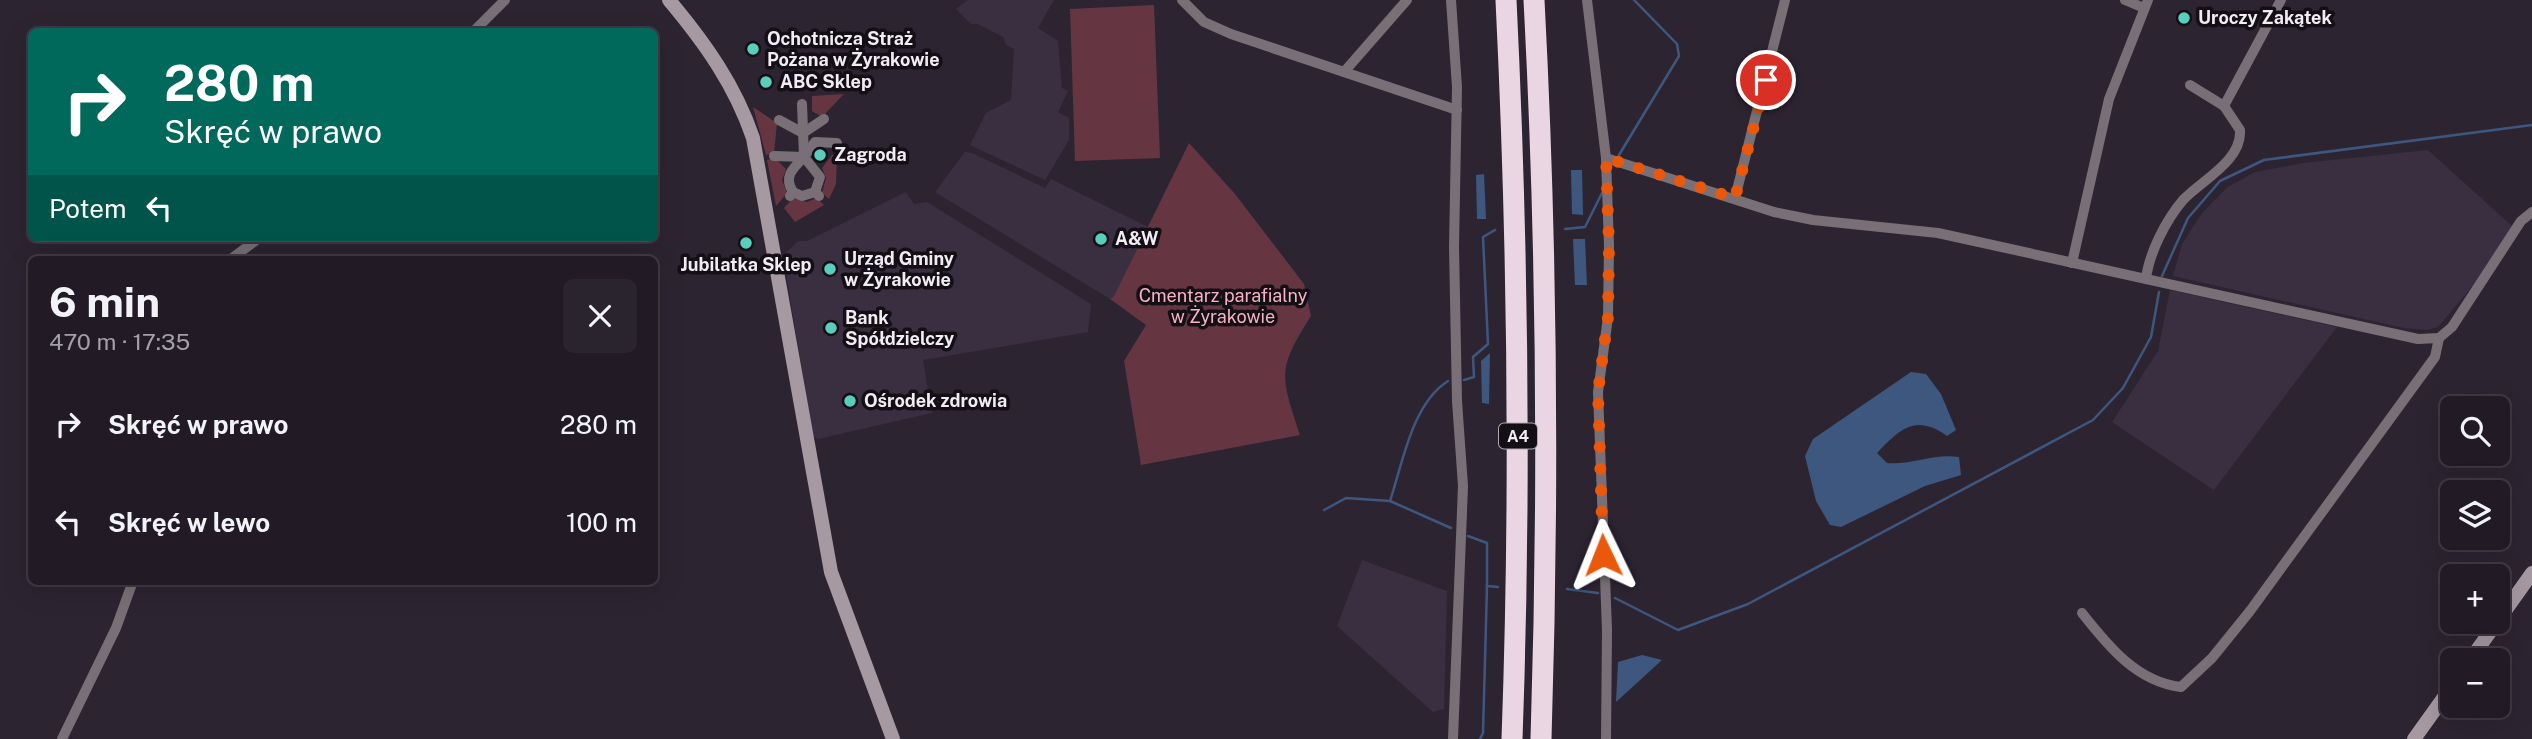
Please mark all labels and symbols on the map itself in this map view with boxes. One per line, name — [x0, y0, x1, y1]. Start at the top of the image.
place label: Uroczy Zakątek — [2198, 7, 2332, 28]
marker: Uroczy Zakątek — [2176, 10, 2192, 26]
place label: Ochotnicza Straż Pożana w Żyrakowie — [767, 28, 940, 70]
marker: Ochotnicza Straż Pożana w Żyrakowie — [745, 41, 761, 57]
pin — [1736, 50, 1796, 110]
place label: ABC Sklep — [780, 71, 872, 92]
marker: ABC Sklep — [758, 74, 774, 90]
place label: Zagroda — [834, 144, 907, 165]
marker: Zagroda — [812, 147, 828, 163]
place label: A&W — [1115, 228, 1159, 249]
marker: A&W — [1093, 231, 1109, 247]
marker: Jubilatka Sklep — [738, 235, 754, 251]
place label: Urząd Gminy w Żyrakowie — [844, 248, 954, 290]
place label: Jubilatka Sklep — [681, 254, 812, 275]
marker: Urząd Gminy w Żyrakowie — [822, 261, 838, 277]
park label: Cmentarz parafialny w Żyrakowie — [1139, 285, 1308, 327]
place label: Bank Spółdzielczy — [845, 307, 954, 349]
marker: Bank Spółdzielczy — [823, 320, 839, 336]
place label: Ośrodek zdrowia — [864, 390, 1007, 411]
marker: Ośrodek zdrowia — [842, 393, 858, 409]
road number: A4 — [1499, 424, 1537, 448]
position arrow — [1566, 518, 1640, 592]

